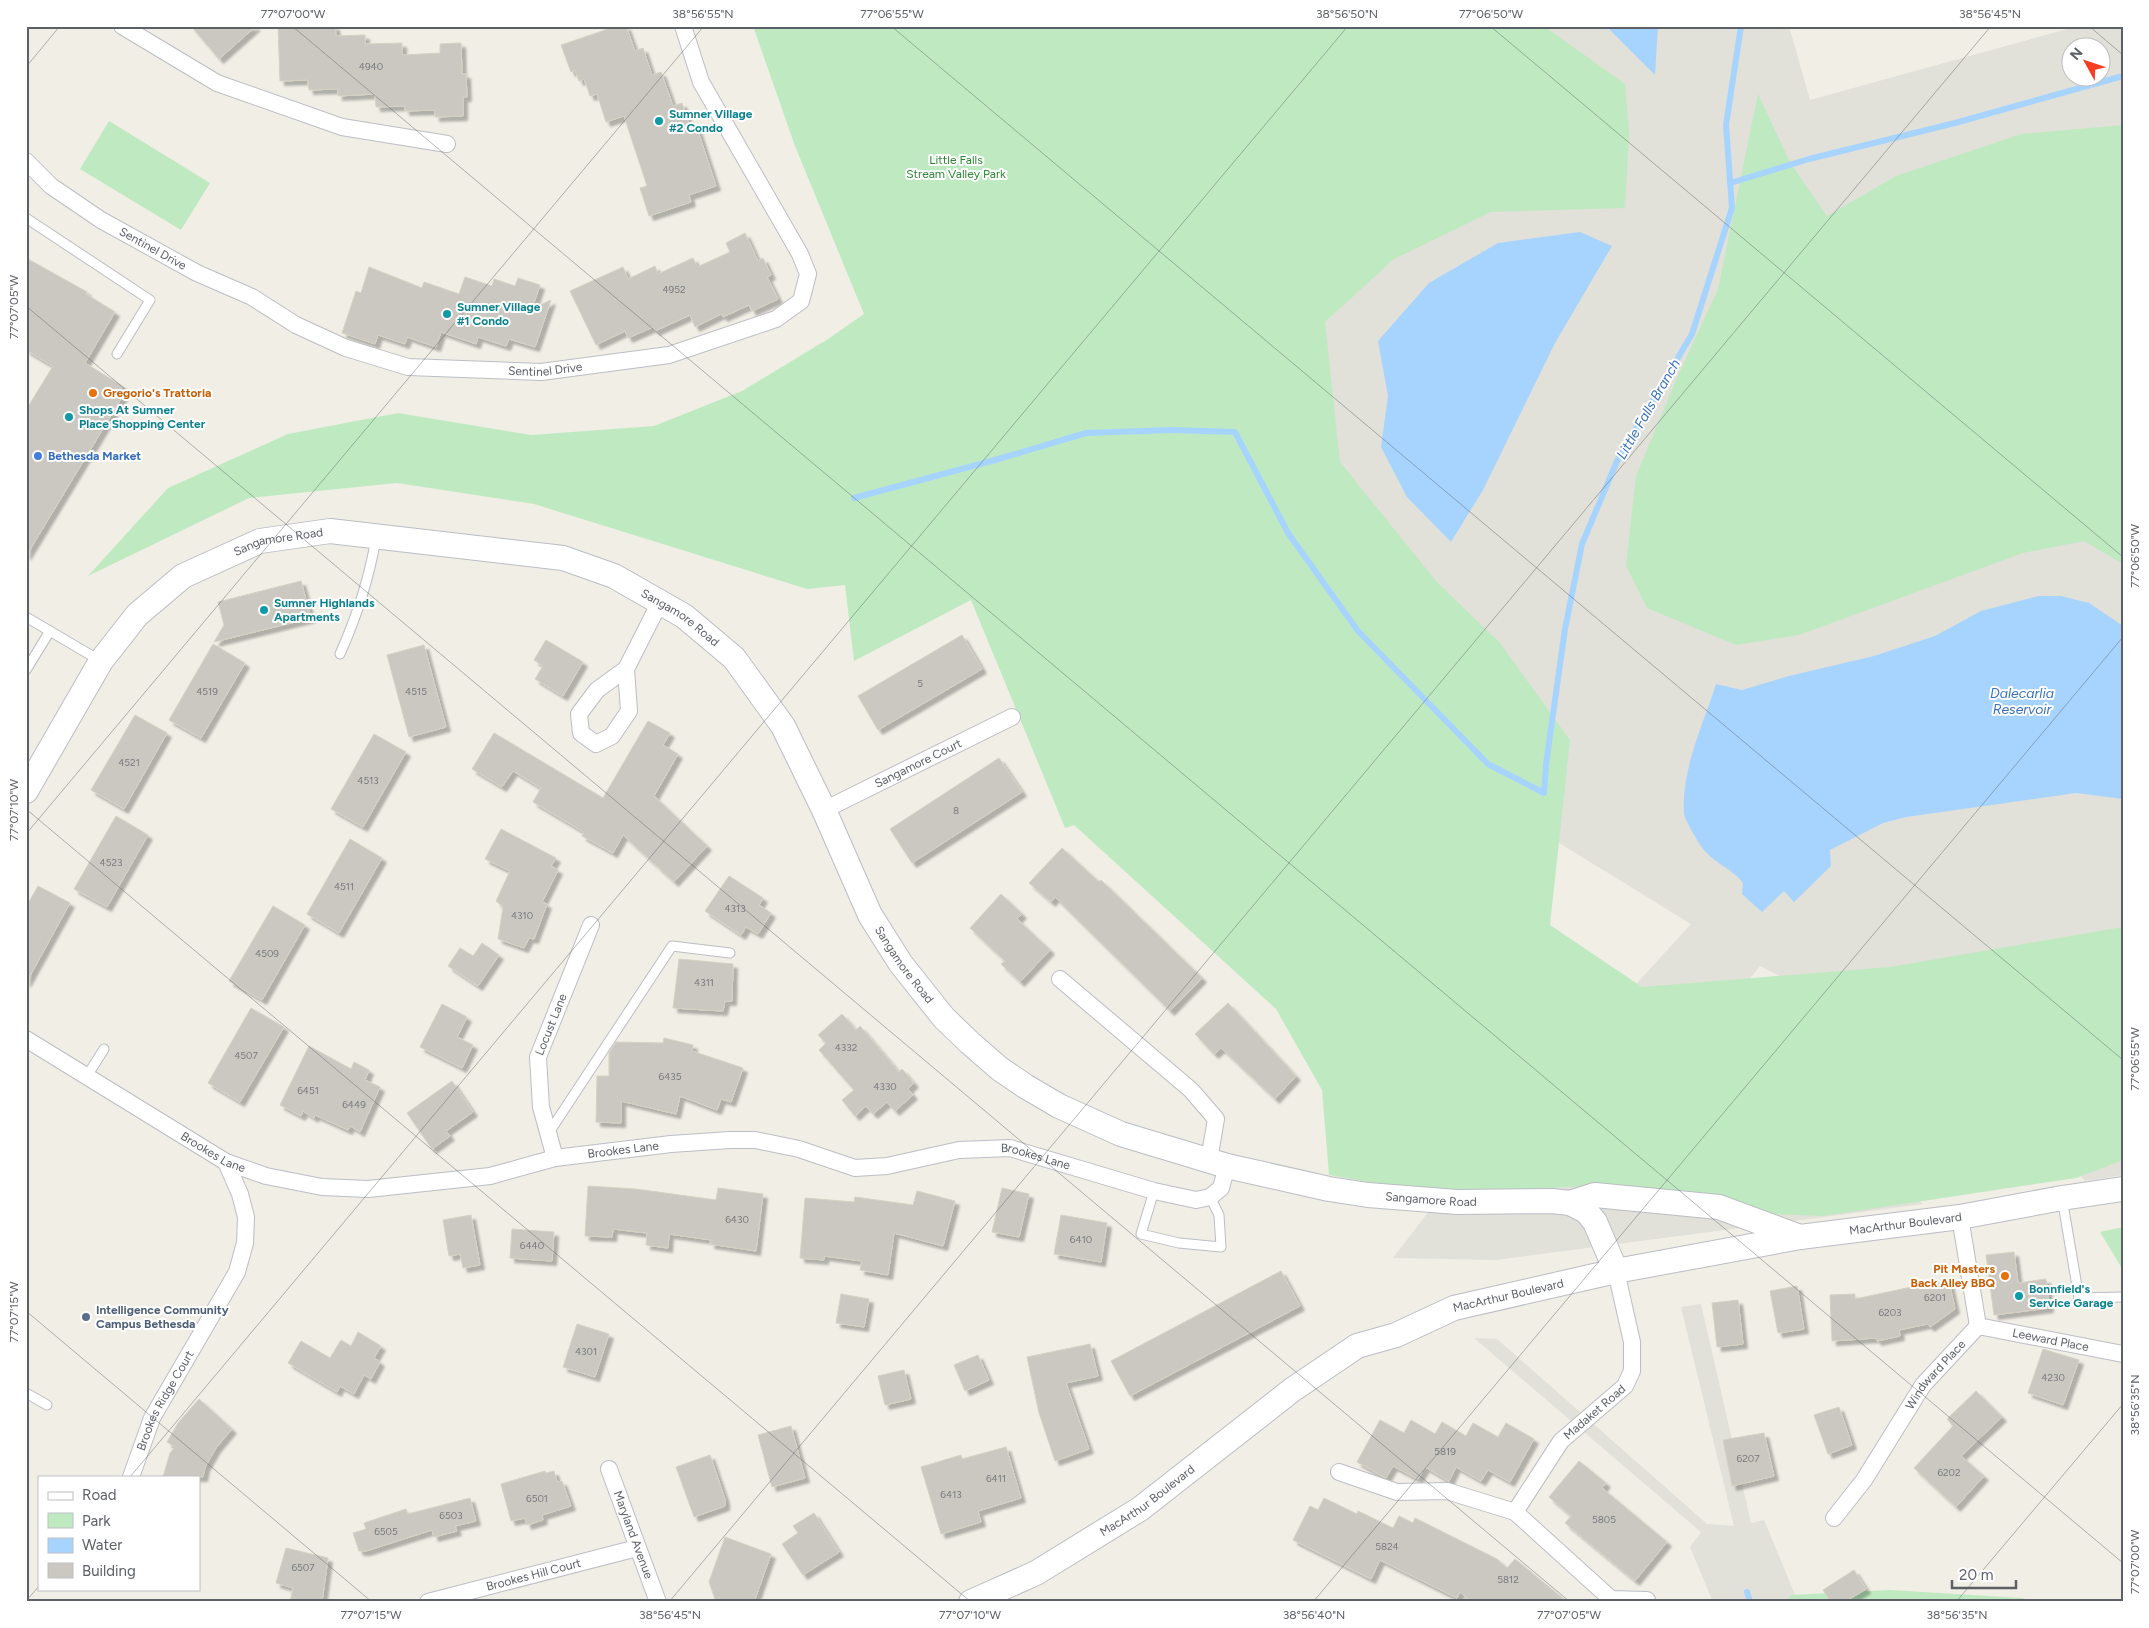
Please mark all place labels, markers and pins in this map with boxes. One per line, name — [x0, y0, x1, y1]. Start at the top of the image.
place label: Sumner Village #2 Condo — [669, 107, 753, 135]
marker: Sumner Village #2 Condo — [653, 115, 665, 127]
place label: Sumner Village #1 Condo — [457, 300, 541, 328]
marker: Sumner Village #1 Condo — [441, 308, 453, 320]
place label: Gregorio's Trattoria — [103, 386, 211, 400]
marker: Gregorio's Trattoria — [87, 387, 99, 399]
place label: Shops At Sumner Place Shopping Center — [79, 403, 206, 431]
marker: Shops At Sumner Place Shopping Center — [63, 411, 75, 423]
place label: Bethesda Market — [48, 449, 141, 463]
marker: Bethesda Market — [32, 450, 44, 462]
place label: Sumner Highlands Apartments — [274, 596, 375, 624]
marker: Sumner Highlands Apartments — [258, 604, 270, 616]
place label: Pit Masters Back Alley BBQ — [1911, 1262, 1996, 1290]
marker: Pit Masters Back Alley BBQ — [1999, 1270, 2011, 1282]
place label: Bonnfield's Service Garage — [2029, 1282, 2114, 1310]
marker: Bonnfield's Service Garage — [2013, 1290, 2025, 1302]
place label: Intelligence Community Campus Bethesda — [96, 1303, 229, 1331]
marker: Intelligence Community Campus Bethesda — [80, 1311, 92, 1323]

